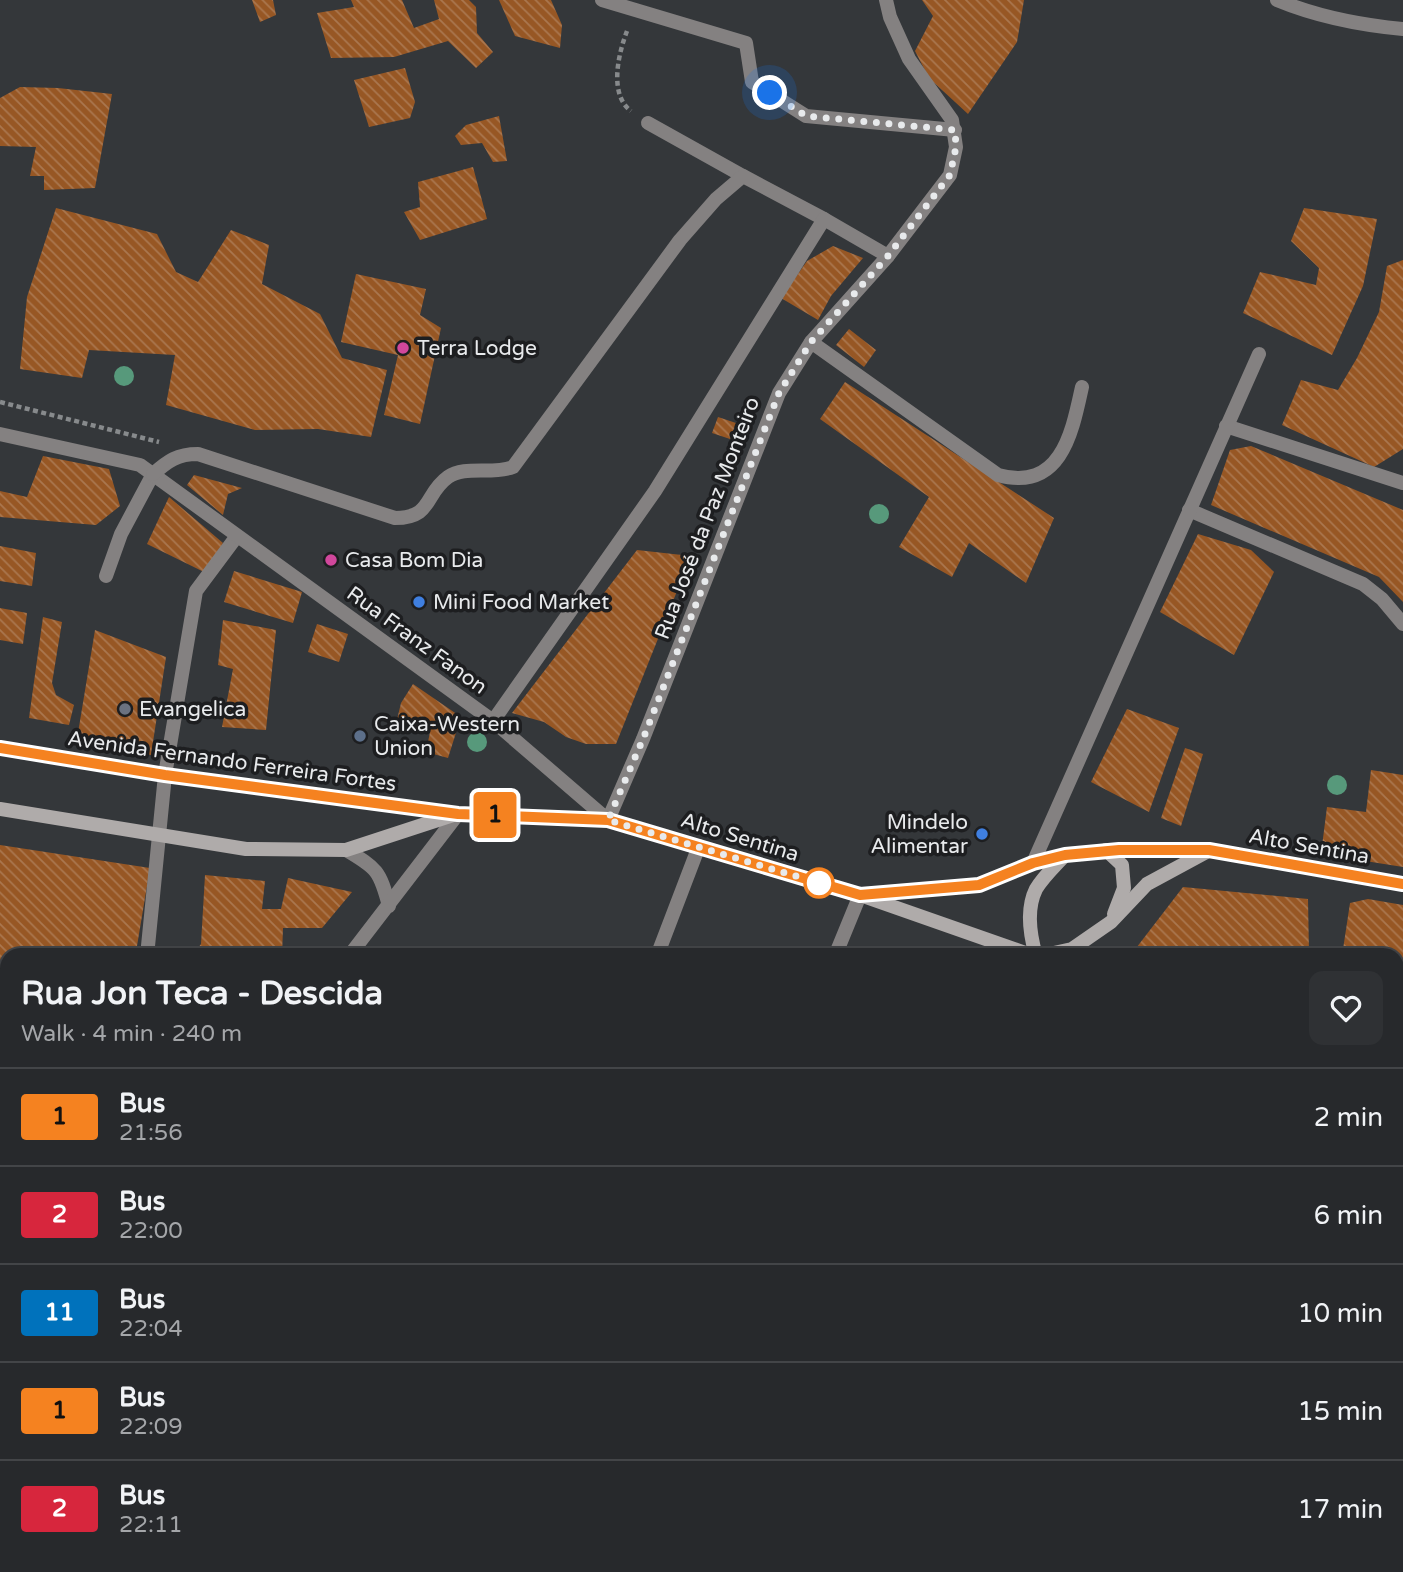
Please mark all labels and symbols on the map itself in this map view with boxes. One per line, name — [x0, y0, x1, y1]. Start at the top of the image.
your location — [752, 75, 787, 110]
place label: Terra Lodge — [417, 336, 537, 361]
marker: Terra Lodge — [395, 340, 411, 356]
street label: Rua José da Paz Monteiro — [650, 393, 765, 643]
place label: Casa Bom Dia — [345, 548, 483, 573]
marker: Casa Bom Dia — [323, 552, 339, 568]
street label: Rua Franz Fanon — [342, 581, 492, 700]
place label: Mini Food Market — [433, 590, 609, 615]
marker: Mini Food Market — [411, 594, 427, 610]
place label: Evangelica — [139, 697, 246, 722]
marker: Evangelica — [117, 701, 133, 717]
place label: Caixa-Western Union — [374, 712, 520, 761]
street label: Avenida Fernando Ferreira Fortes — [66, 726, 398, 797]
marker: Caixa-Western Union — [352, 728, 368, 744]
line badge: 1 — [472, 792, 518, 838]
street label: Alto Sentina — [678, 808, 802, 867]
place label: Mindelo Alimentar — [870, 810, 968, 859]
street label: Alto Sentina — [1247, 824, 1371, 869]
marker: Mindelo Alimentar — [974, 826, 990, 842]
unlabelled marker — [804, 868, 834, 898]

